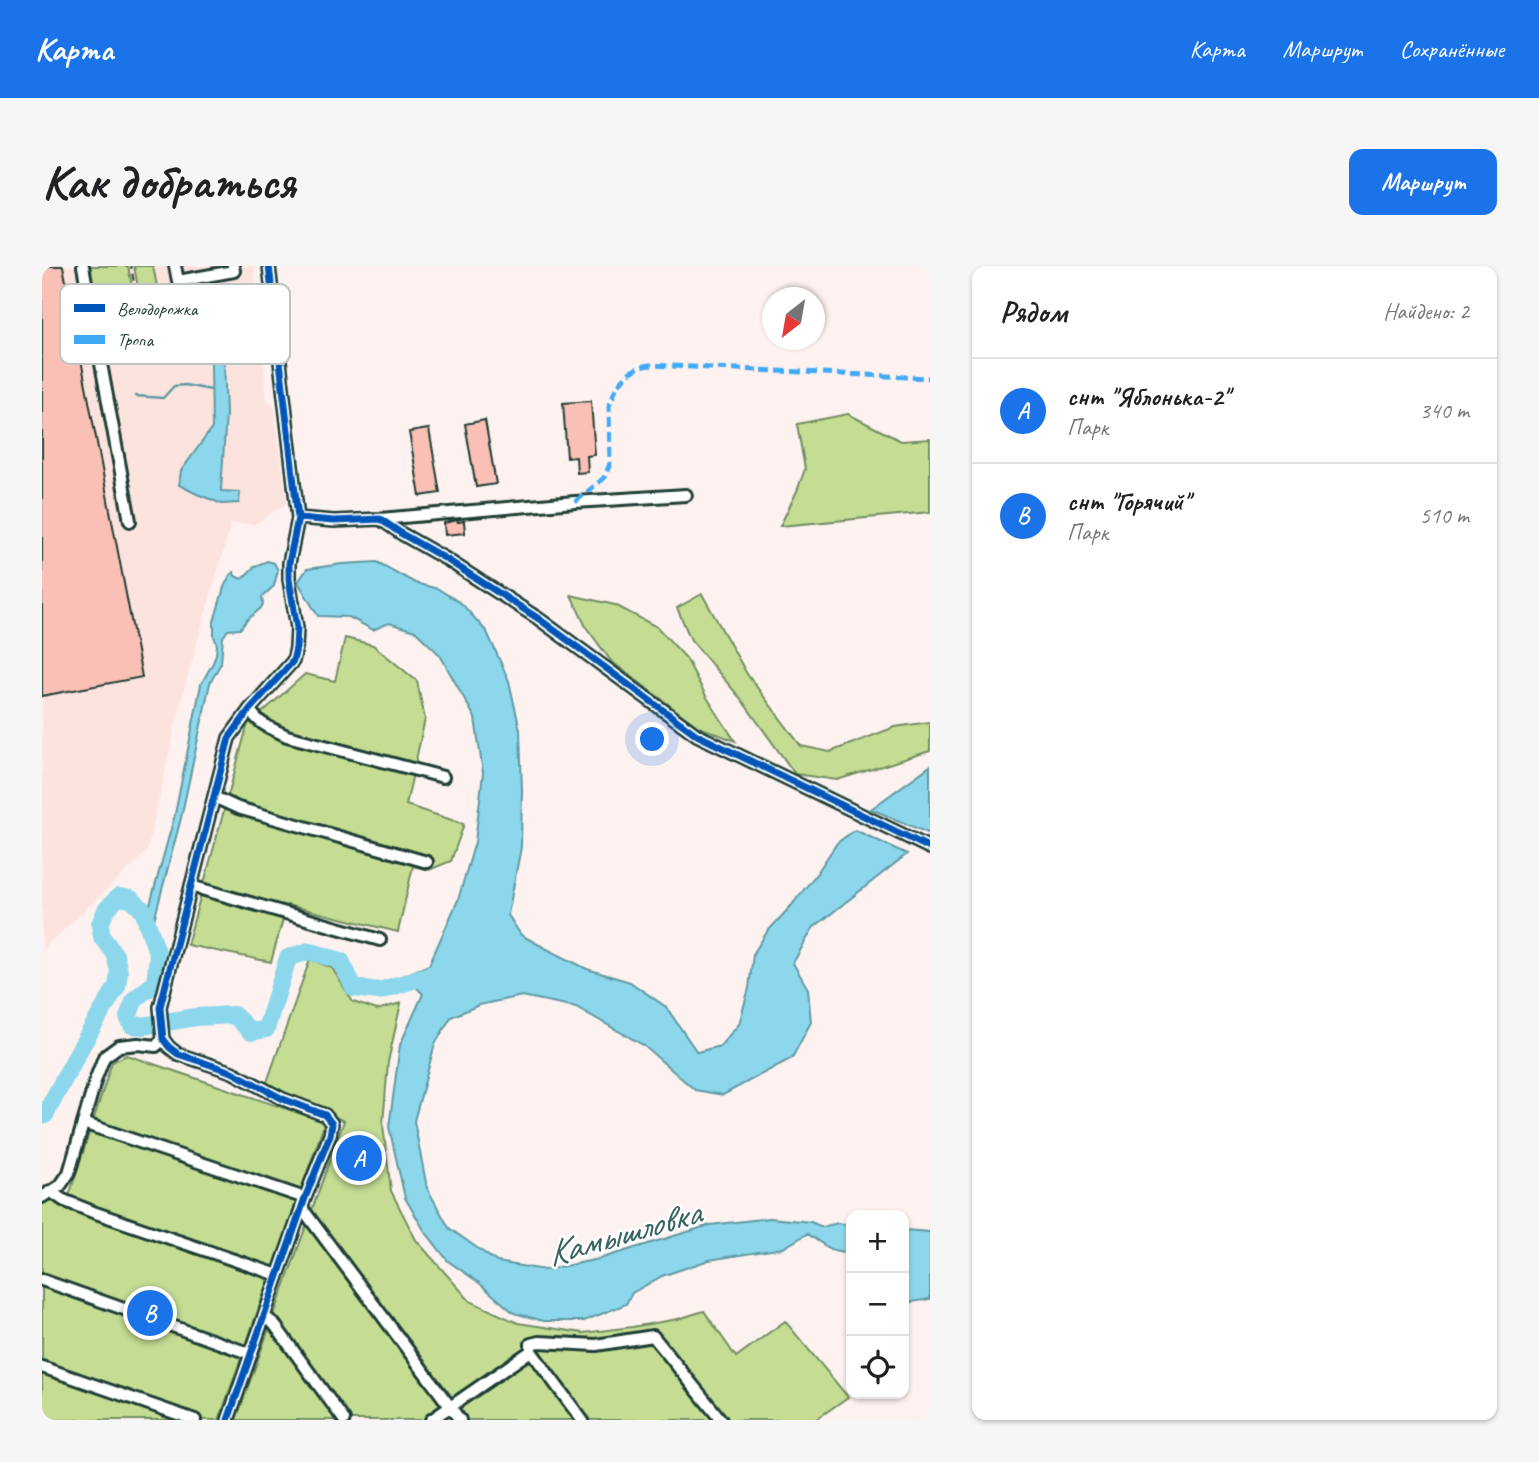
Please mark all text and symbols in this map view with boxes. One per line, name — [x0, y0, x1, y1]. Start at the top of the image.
text: Карта — [35, 28, 114, 70]
text: Карта — [1190, 34, 1245, 64]
text: Маршрут — [1283, 34, 1362, 64]
text: Сохранённые — [1400, 34, 1504, 64]
button: Маршрут — [1349, 149, 1497, 215]
text: Как добраться — [42, 151, 295, 213]
legend — [60, 284, 290, 364]
north arrow — [762, 287, 825, 350]
text: Рядом — [1000, 293, 1067, 331]
text: Велодорожка — [117, 297, 199, 321]
text: Найдено: 2 — [1383, 297, 1469, 326]
text: Тропа — [117, 328, 154, 352]
text: снт "Яблонька-2" — [1067, 380, 1229, 413]
text: A — [1017, 396, 1029, 425]
text: 340 m — [1420, 396, 1469, 425]
text: Парк — [1067, 413, 1108, 442]
text: снт "Горячий" — [1067, 485, 1189, 518]
text: B — [1017, 501, 1029, 530]
text: 510 m — [1420, 501, 1469, 530]
text: Парк — [1067, 518, 1108, 547]
your location — [635, 722, 669, 756]
pin: A — [336, 1132, 382, 1184]
water label: Камышловка — [541, 1187, 708, 1277]
map controls — [846, 1210, 909, 1399]
button: + — [846, 1210, 909, 1273]
button: − — [846, 1273, 909, 1336]
pin: B — [127, 1287, 173, 1339]
button: locate — [846, 1336, 909, 1399]

